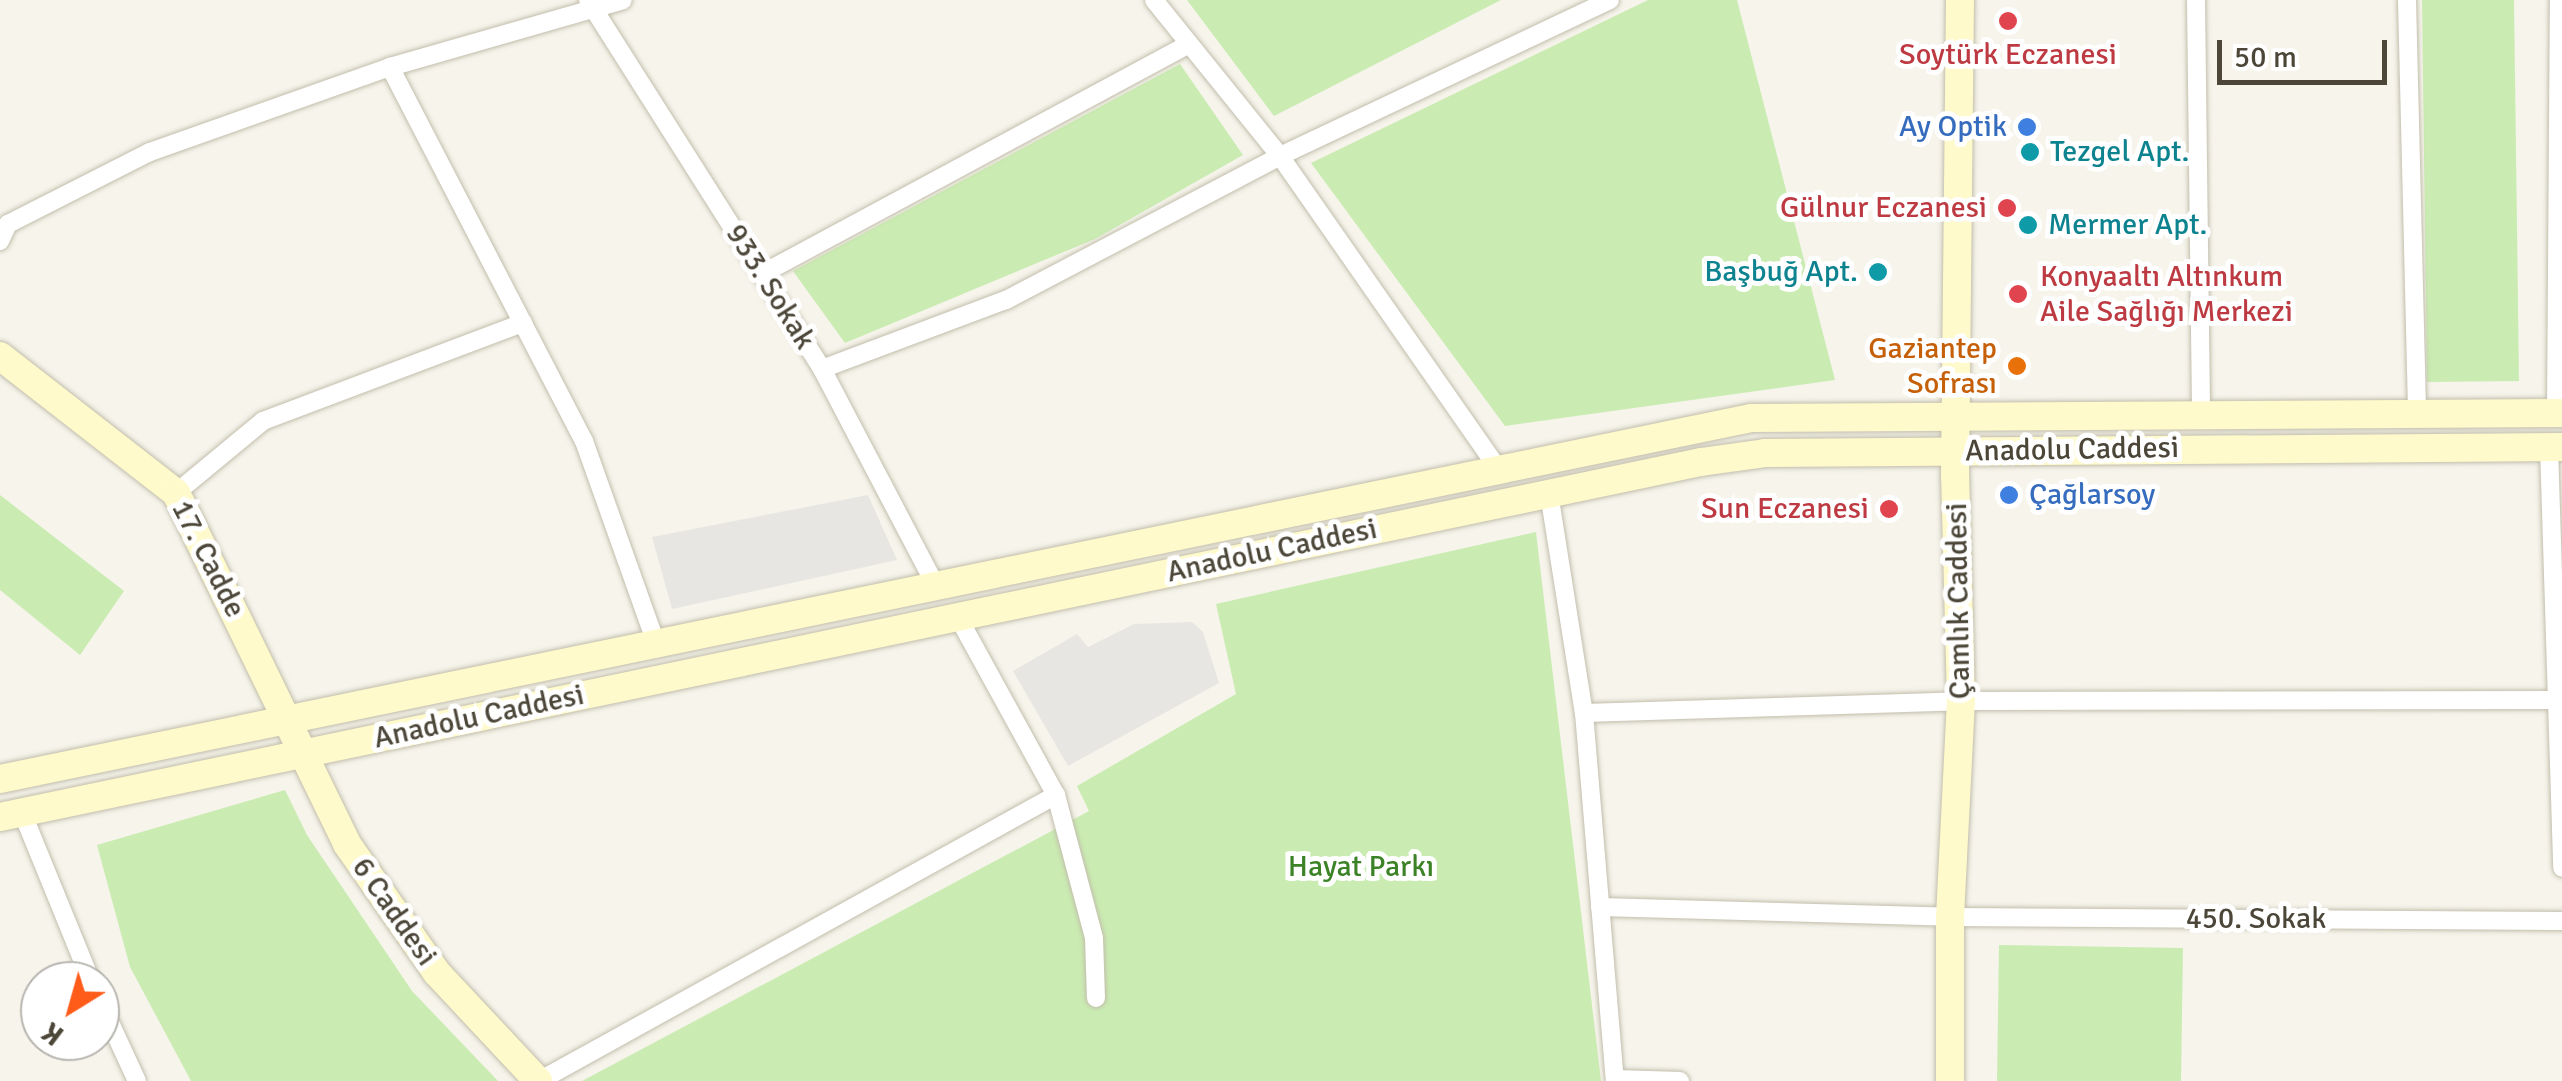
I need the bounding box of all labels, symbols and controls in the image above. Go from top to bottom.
marker: Soytürk Eczanesi [1997,10,2019,32]
scale bar [2222,20,2392,82]
place label: Soytürk Eczanesi [1899,37,2117,73]
text: 50 m [2234,39,2297,76]
place label: Ay Optik [1899,109,2007,145]
marker: Ay Optik [2016,116,2038,138]
place label: Tezgel Apt. [2050,134,2189,170]
marker: Tezgel Apt. [2019,141,2041,163]
place label: Gülnur Eczanesi [1780,190,1987,226]
marker: Gülnur Eczanesi [1996,197,2018,219]
place label: Mermer Apt. [2048,207,2207,243]
marker: Mermer Apt. [2017,214,2039,236]
street label: 933. Sokak [717,218,823,356]
place label: Başbuğ Apt. [1704,254,1858,290]
place label: Konyaaltı Altınkum Aile Sağlığı Merkezi [2040,259,2293,330]
marker: Başbuğ Apt. [1867,261,1889,283]
marker: Konyaaltı Altınkum Aile Sağlığı Merkezi [2005,281,2031,307]
place label: Gaziantep Sofrası [1868,331,1997,402]
marker: Gaziantep Sofrası [2006,355,2028,377]
street label: Anadolu Caddesi [1965,430,2179,470]
place label: Çağlarsoy [2029,477,2155,513]
marker: Çağlarsoy [1998,484,2020,506]
place label: Sun Eczanesi [1701,491,1869,527]
street label: 17. Cadde [163,494,253,624]
marker: Sun Eczanesi [1878,498,1900,520]
street label: Çamlık Caddesi [1939,502,1979,700]
street label: Anadolu Caddesi [1164,511,1380,591]
street label: Anadolu Caddesi [371,677,587,757]
park label: Hayat Parkı [1288,849,1434,885]
street label: 6 Caddesi [344,851,444,973]
street label: 450. Sokak [2186,901,2326,937]
north arrow [20,961,120,1061]
text: K [36,1015,70,1052]

